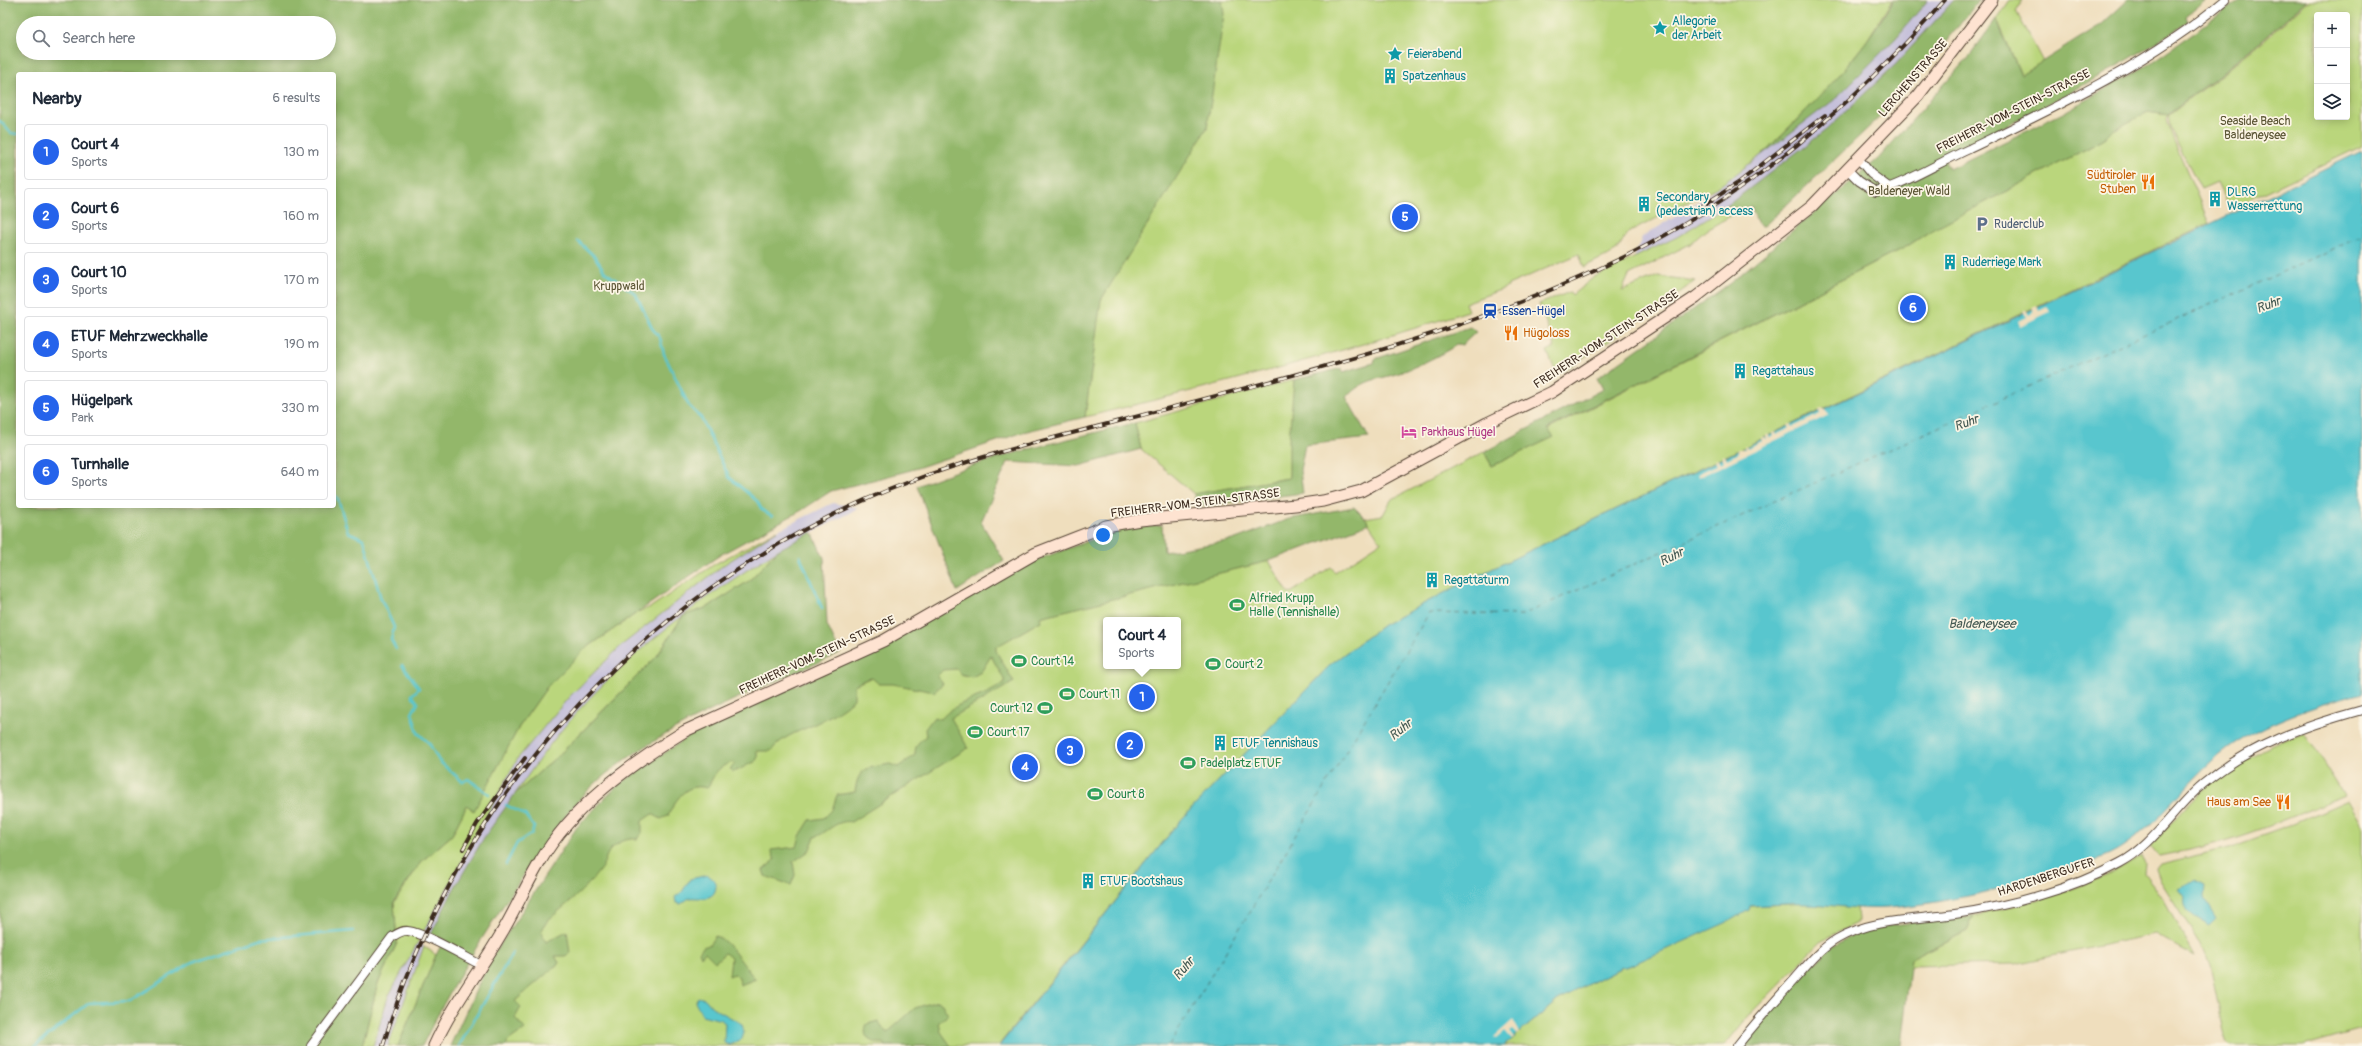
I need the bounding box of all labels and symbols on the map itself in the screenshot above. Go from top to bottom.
place label: Allegorie der Arbeit [1672,14,1722,43]
place icon: Allegorie der Arbeit [1651,19,1669,37]
street label: LERCHENSTRASSE [1876,36,1951,120]
place icon: Feierabend [1386,45,1404,63]
place label: Feierabend [1407,47,1462,62]
street label: FREIHERR-VOM-STEIN-STRASSE [1934,66,2093,157]
building icon: Spatzenhaus [1381,67,1399,85]
place label: Spatzenhaus [1402,69,1466,84]
park label: Seaside Beach Baldeneysee [2220,114,2291,143]
place label: Südtiroler Stuben [2086,168,2137,197]
restaurant icon: Südtiroler Stuben [2139,173,2157,191]
park label: Baldeneyer Wald [1868,184,1950,199]
place label: DLRG Wasserrettung [2227,185,2302,214]
place label: Secondary (pedestrian) access [1656,190,1754,219]
building icon: DLRG Wasserrettung [2206,190,2224,208]
building icon: Secondary (pedestrian) access [1635,195,1653,213]
pin: 5 [1392,202,1418,232]
parking icon: Ruderclub [1973,215,1991,233]
place label: Ruderclub [1994,217,2044,232]
building icon: Ruderriege Mark [1941,253,1959,271]
place label: Ruderriege Mark [1962,255,2042,270]
park label: Kruppwald [593,279,645,294]
street label: FREIHERR-VOM-STEIN-STRASSE [1531,287,1682,392]
water label: Ruhr [2254,292,2285,317]
pin: 6 [1900,293,1926,323]
station icon: Essen-Hügel [1481,302,1499,320]
place label: Essen-Hügel [1502,304,1565,319]
restaurant icon: Hügoloss [1502,324,1520,342]
place label: Hügoloss [1523,326,1570,341]
building icon: Regattahaus [1731,362,1749,380]
place label: Regattahaus [1752,364,1814,379]
water label: Ruhr [1952,410,1983,435]
hotel icon: Parkhaus Hügel [1400,423,1418,441]
place label: Parkhaus Hügel [1421,425,1496,440]
street label: FREIHERR-VOM-STEIN-STRASSE [1110,486,1281,521]
your location [1093,525,1113,545]
water label: Ruhr [1657,543,1688,570]
building icon: Regattaturm [1423,571,1441,589]
place label: Regattaturm [1444,573,1509,588]
place label: Alfried Krupp Halle (Tennishalle) [1249,591,1340,620]
sports icon: Alfried Krupp Halle (Tennishalle) [1228,596,1246,614]
street label: FREIHERR-VOM-STEIN-STRASSE [737,613,898,698]
water label: Baldeneysee [1948,616,2017,632]
sports icon: Court 14 [1010,652,1028,670]
place label: Court 14 [1031,654,1074,669]
sports icon: Court 2 [1204,655,1222,673]
place label: Court 2 [1225,657,1264,672]
pin: 1 [1129,682,1155,712]
sports icon: Court 11 [1058,685,1076,703]
place label: Court 11 [1079,687,1120,702]
sports icon: Court 12 [1036,699,1054,717]
place label: Court 12 [990,701,1033,716]
water label: Ruhr [1386,714,1417,744]
sports icon: Court 17 [966,723,984,741]
place label: Court 17 [987,725,1030,740]
pin: 2 [1117,730,1143,760]
building icon: ETUF Tennishaus [1211,734,1229,752]
pin: 3 [1057,736,1083,766]
place label: ETUF Tennishaus [1232,736,1318,751]
pin: 4 [1012,752,1038,782]
sports icon: Padelplatz ETUF [1179,754,1197,772]
place label: Padelplatz ETUF [1200,756,1282,771]
sports icon: Court 8 [1086,785,1104,803]
place label: Court 8 [1107,787,1145,802]
restaurant icon: Haus am See [2274,793,2292,811]
place label: Haus am See [2206,795,2271,810]
street label: HARDENBERGUFER [1996,855,2096,900]
building icon: ETUF Bootshaus [1079,872,1097,890]
place label: ETUF Bootshaus [1100,874,1184,889]
water label: Ruhr [1170,952,1199,983]

